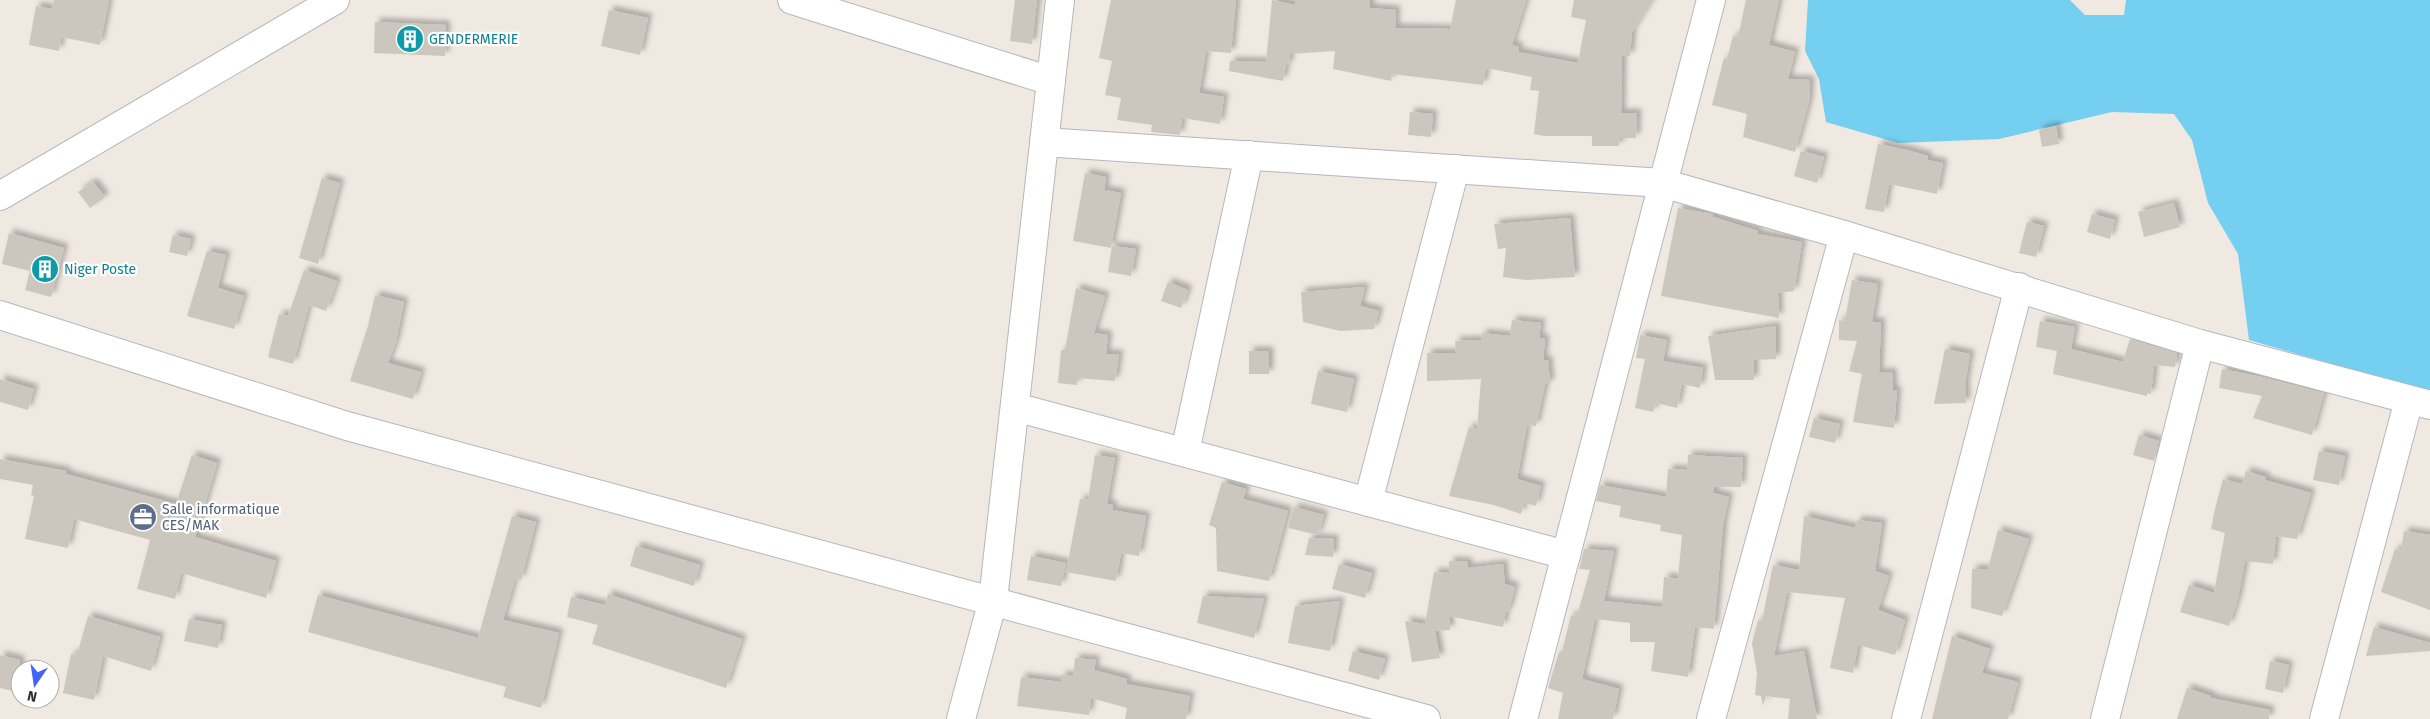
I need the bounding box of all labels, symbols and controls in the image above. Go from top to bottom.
building icon: GENDERMERIE [395,24,425,54]
place label: GENDERMERIE [429,31,518,48]
building icon: Niger Poste [30,254,60,284]
place label: Niger Poste [64,261,136,278]
place label: Salle informatique CES/MAK [162,501,280,534]
office icon: Salle informatique CES/MAK [128,502,158,532]
north arrow [10,659,60,709]
text: N [26,687,39,706]

